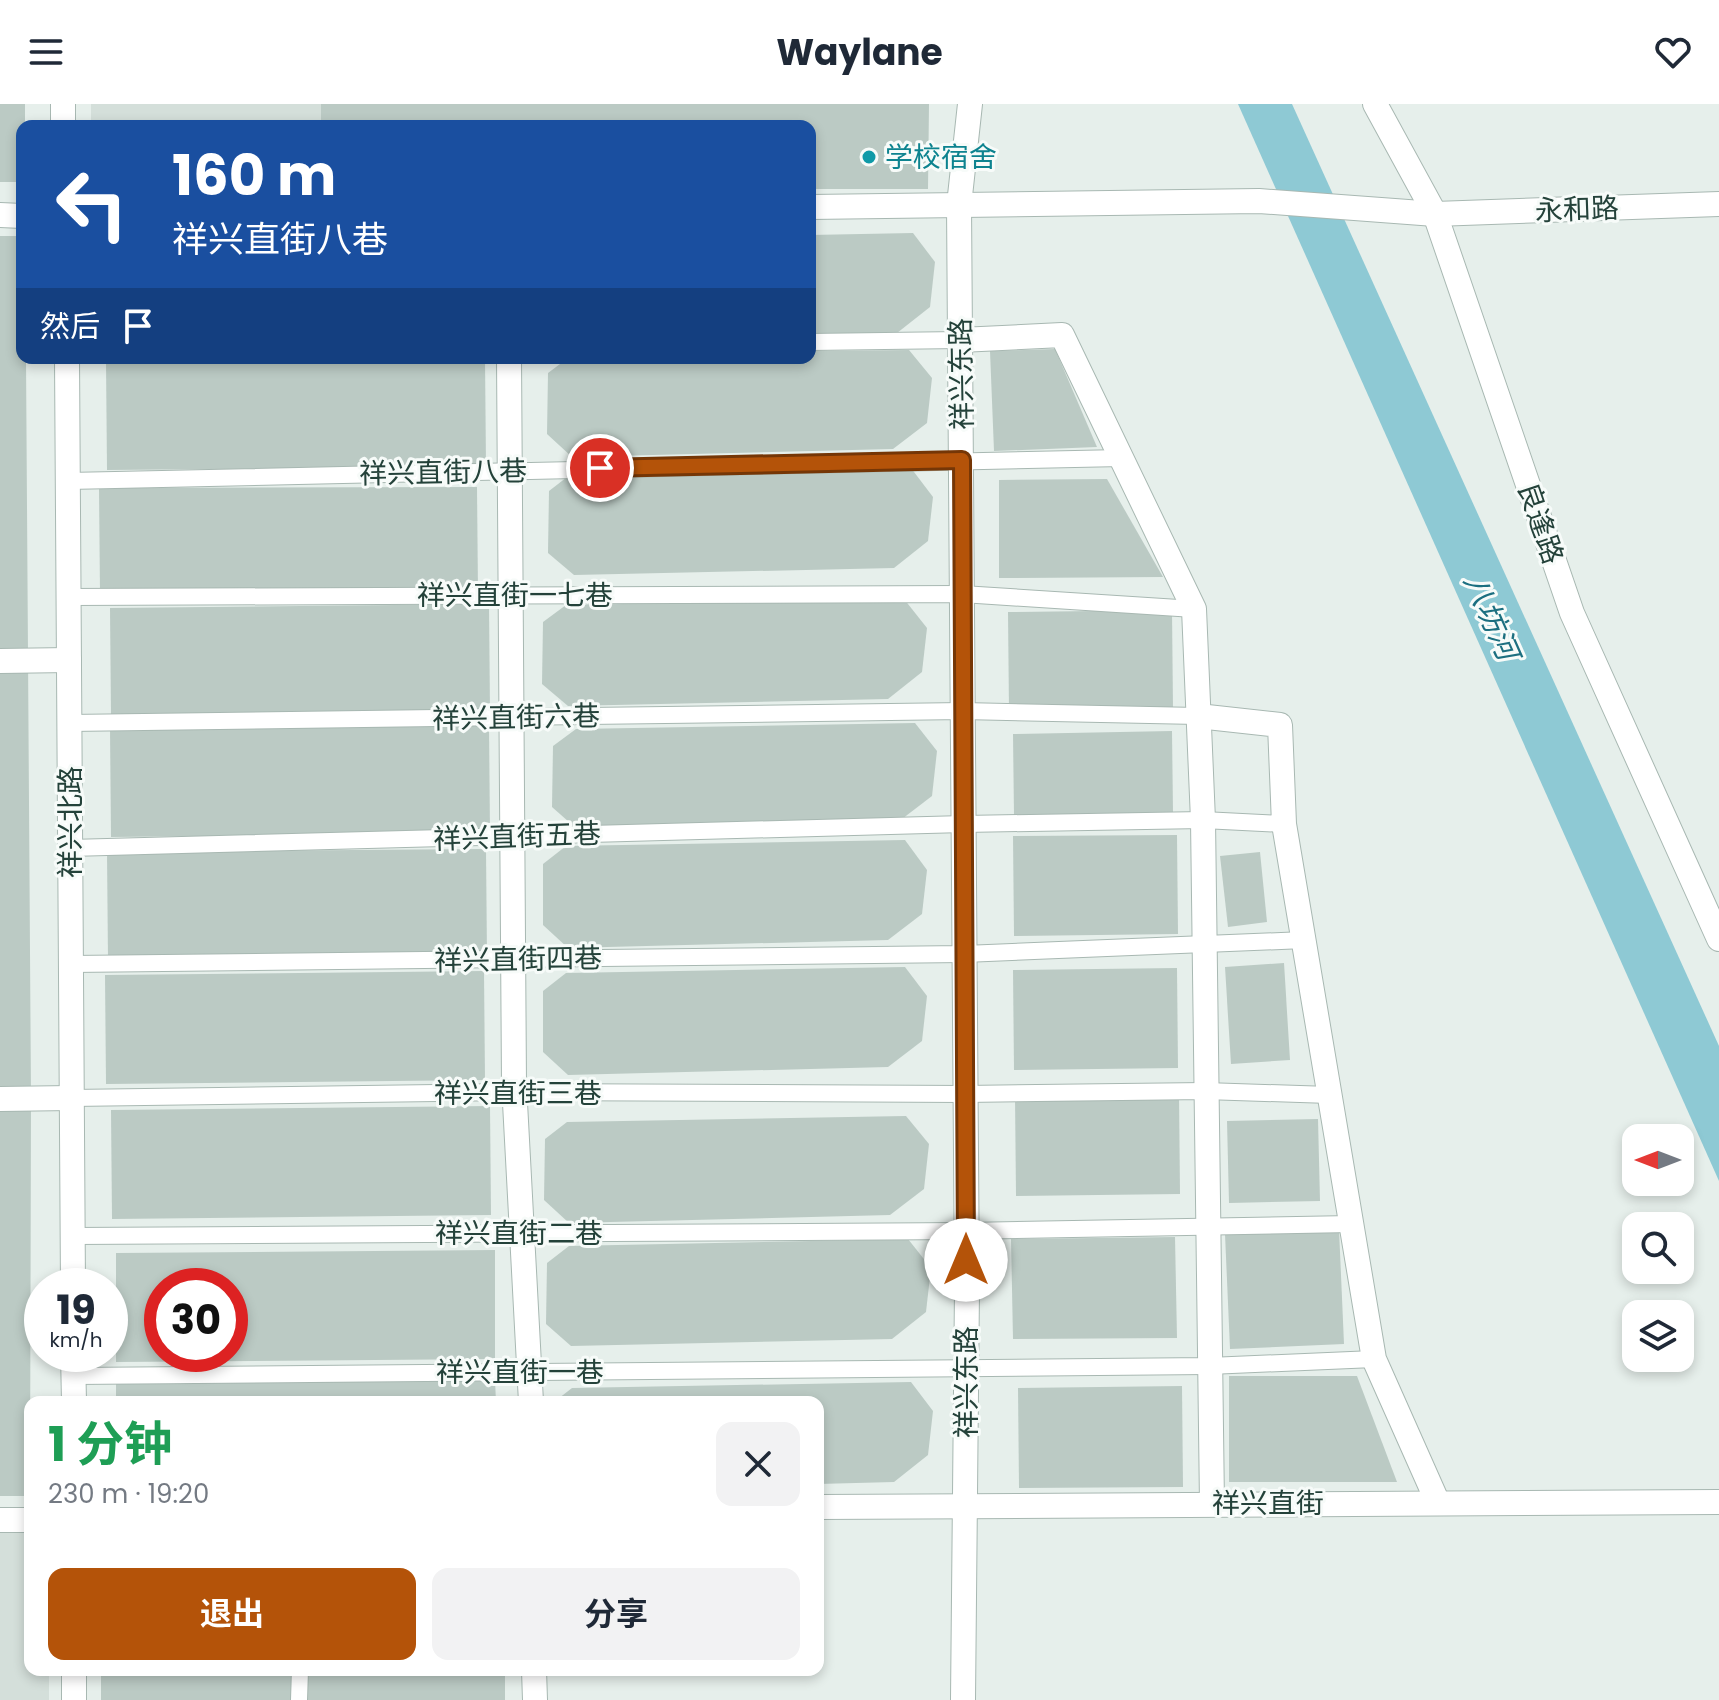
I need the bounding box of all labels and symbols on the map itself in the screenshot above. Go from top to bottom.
place label: 学校宿舍 [885,138,997,177]
marker: 学校宿舍 [860,148,878,166]
street label: 永和路 [1534,189,1620,230]
street label: 祥兴东路 [941,318,982,430]
pin [566,434,634,502]
street label: 祥兴直街八巷 [359,452,527,493]
street label: 良逢路 [1508,477,1573,569]
water label: 八坊河 [1454,567,1531,671]
street label: 祥兴直街一七巷 [417,576,613,615]
street label: 祥兴直街六巷 [432,697,600,738]
street label: 祥兴北路 [51,766,90,878]
street label: 祥兴直街五巷 [432,814,602,859]
street label: 祥兴直街四巷 [434,939,602,980]
street label: 祥兴直街三巷 [434,1074,602,1113]
north arrow [1622,1124,1694,1196]
street label: 祥兴直街二巷 [435,1214,603,1253]
position arrow [924,1218,1008,1302]
speed limit sign: 30 [144,1268,248,1372]
street label: 祥兴东路 [947,1326,986,1438]
street label: 祥兴直街一巷 [436,1353,604,1392]
street label: 祥兴直街 [1212,1484,1324,1523]

